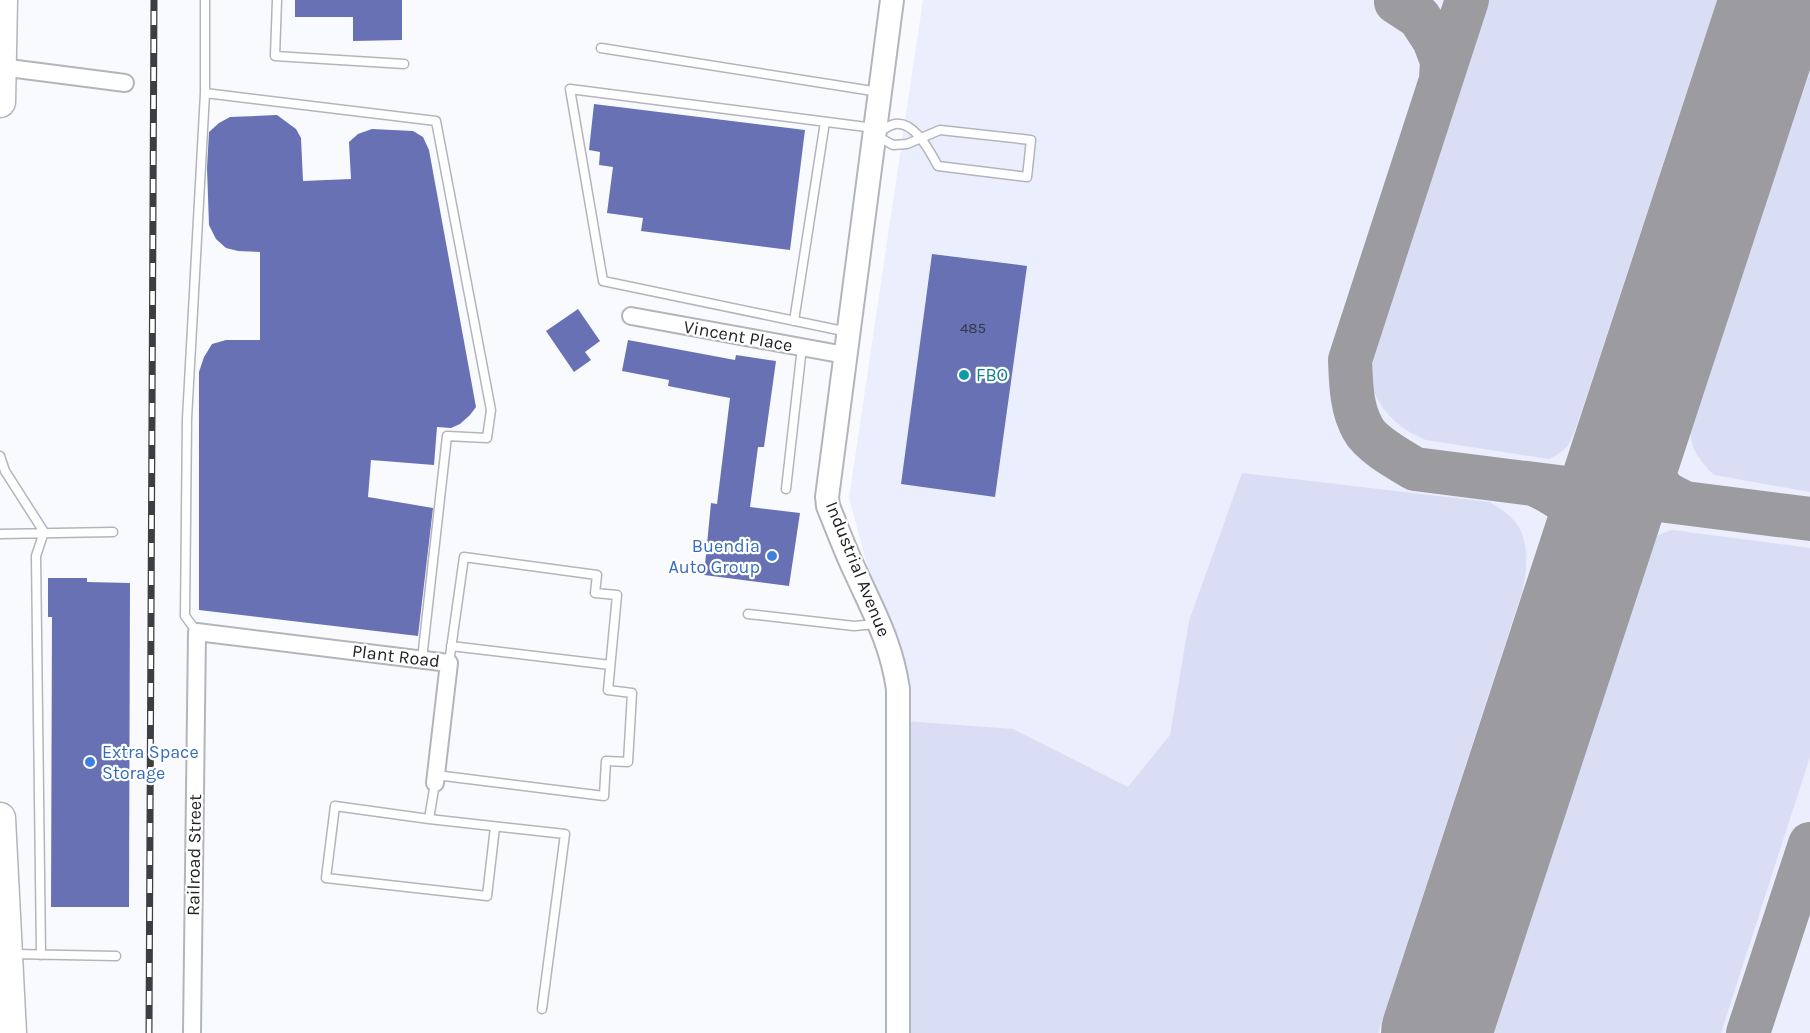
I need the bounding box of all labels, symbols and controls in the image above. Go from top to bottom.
street label: Vincent Place [682,316,794,356]
house number: 485 [960,319,986,337]
place label: FBO [976,364,1008,386]
marker: FBO [957,368,971,382]
street label: Industrial Avenue [821,498,895,640]
place label: Buendia Auto Group [669,535,760,578]
marker: Buendia Auto Group [765,549,779,563]
street label: Plant Road [351,640,441,672]
place label: Extra Space Storage [102,741,199,784]
marker: Extra Space Storage [83,755,97,769]
street label: Railroad Street [182,794,206,916]

